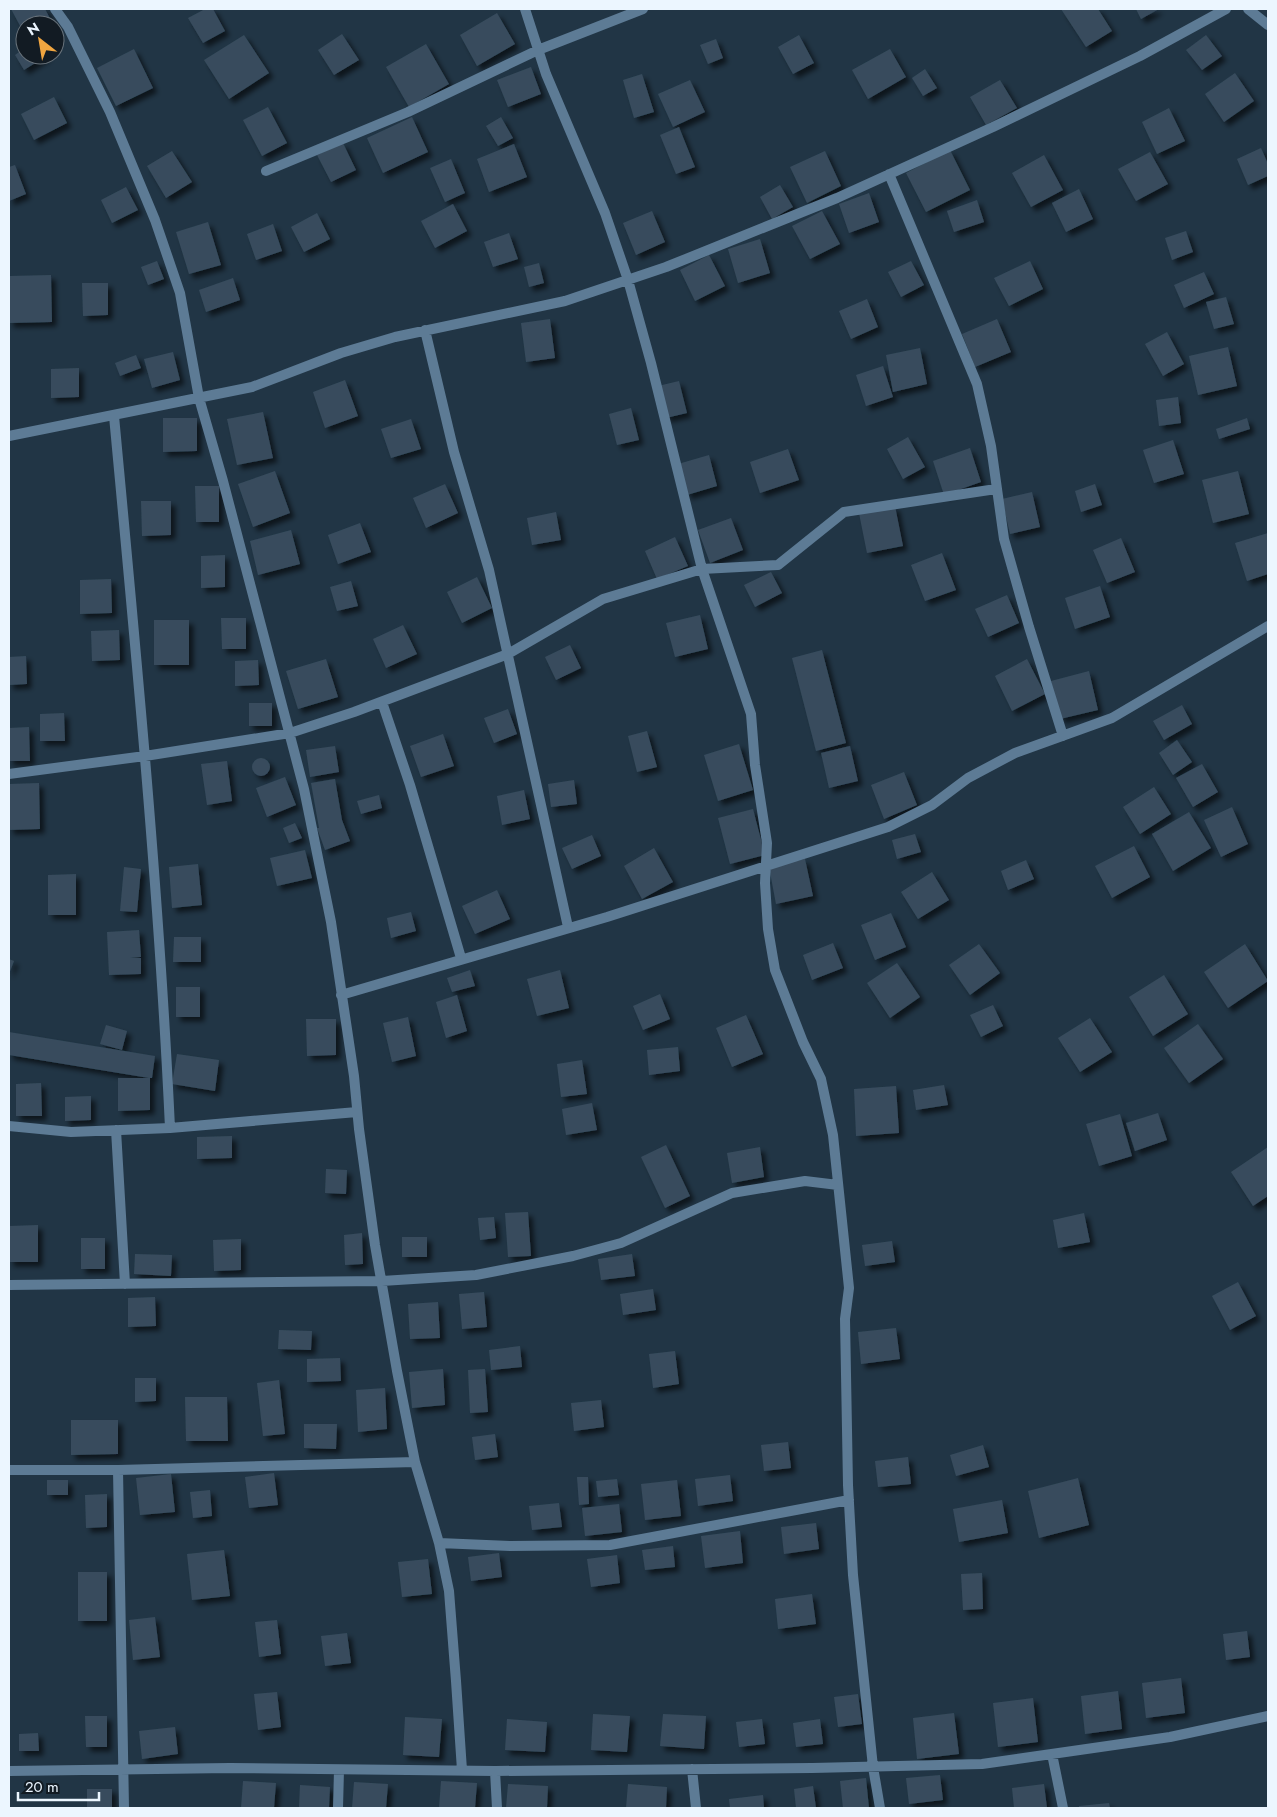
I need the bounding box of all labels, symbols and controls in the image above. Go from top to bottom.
north arrow [15,15,65,65]
text: N [23,17,43,40]
scale bar [18,1770,99,1802]
text: 20 m [25,1776,59,1798]

